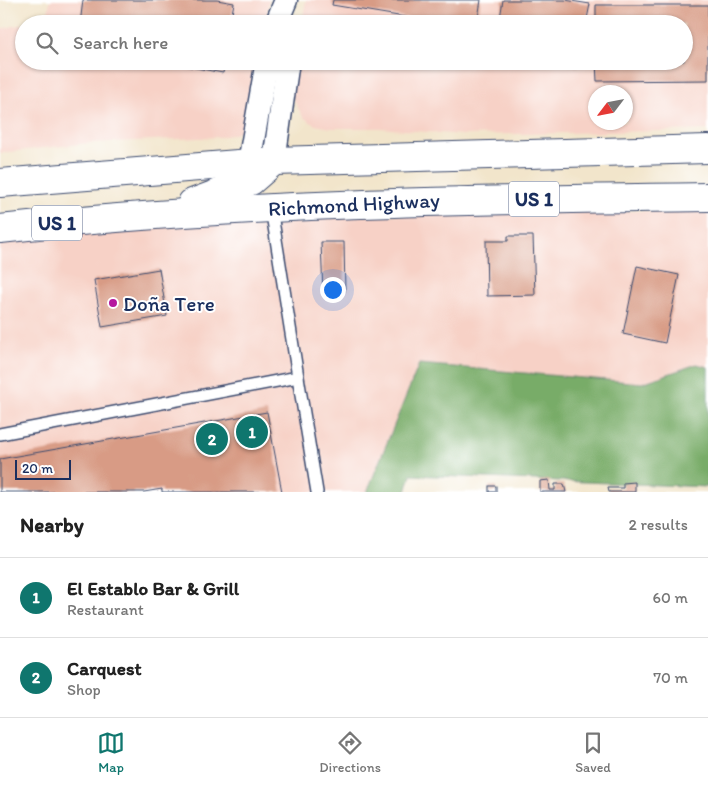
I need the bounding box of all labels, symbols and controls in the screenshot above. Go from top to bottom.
search box [15,15,693,70]
icon: search [33,29,61,57]
text: Search here [73,31,168,54]
north arrow [588,85,633,130]
road number: US 1 [509,182,559,216]
street label: Richmond Highway [267,187,441,221]
road number: US 1 [32,206,82,240]
your location [320,277,346,303]
place label: Doña Tere [123,291,215,316]
marker: Doña Tere [107,297,119,309]
pin: 1 [236,413,268,451]
pin: 2 [196,420,228,458]
scale bar [15,457,71,480]
text: 20 m [22,460,53,477]
text: Nearby [20,512,84,537]
text: 2 results [628,515,688,534]
text: El Establo Bar & Grill [67,577,239,600]
text: 1 [32,588,40,607]
text: 60 m [653,588,688,607]
text: Restaurant [67,600,144,619]
text: Carquest [67,657,142,680]
text: 2 [32,668,40,687]
text: 70 m [653,668,688,687]
text: Shop [67,680,101,699]
tab: Map [97,729,125,776]
tab: Directions [319,729,381,776]
tab: Saved [575,729,611,776]

